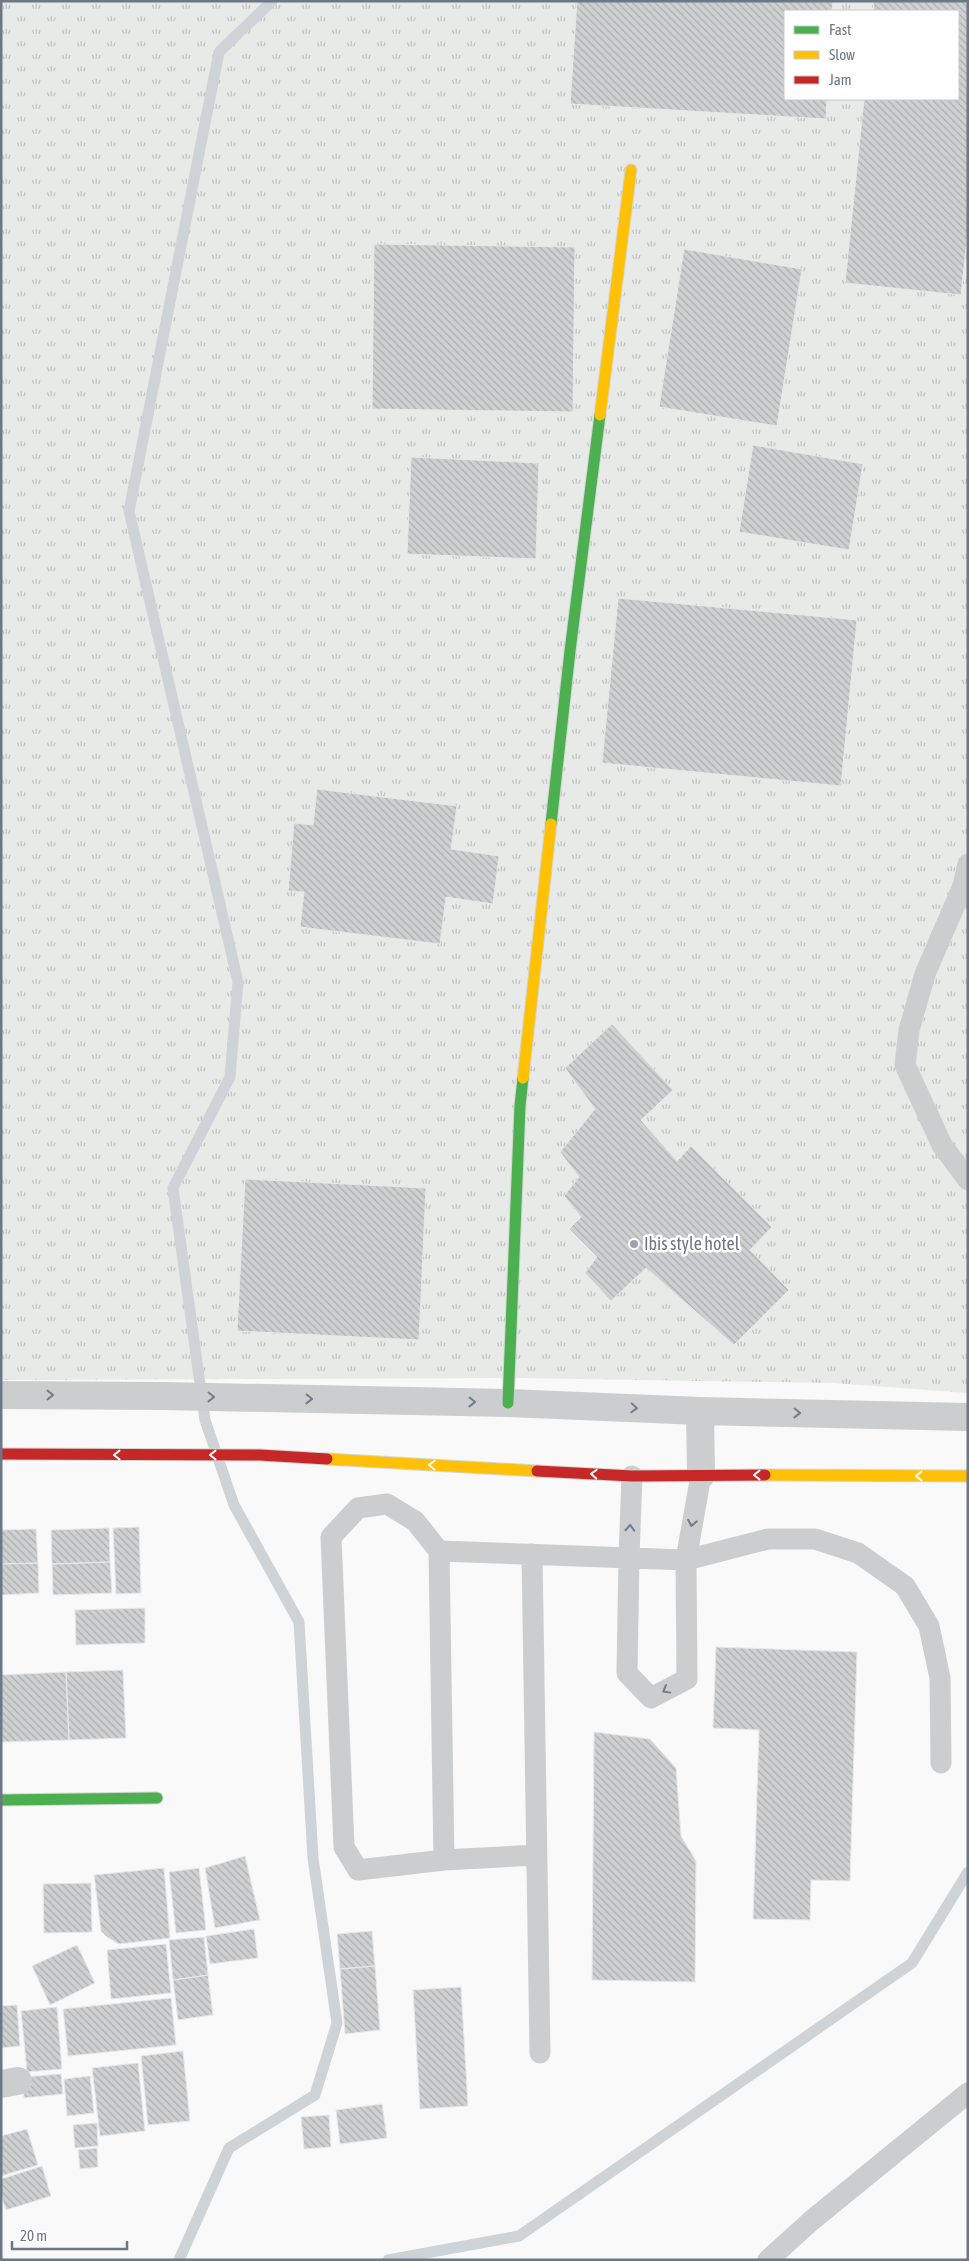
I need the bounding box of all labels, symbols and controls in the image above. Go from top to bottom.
legend [784,10,959,100]
text: Fast [829,21,851,38]
text: Slow [829,46,855,63]
text: Jam [829,71,852,88]
place label: Ibis style hotel [644,1233,740,1254]
marker: Ibis style hotel [628,1238,640,1250]
one-way arrow [46,1390,54,1400]
one-way arrow [208,1392,216,1402]
one-way arrow [306,1394,314,1404]
one-way arrow [468,1397,476,1407]
one-way arrow [630,1403,638,1414]
one-way arrow [793,1408,801,1418]
one-way arrow [113,1450,121,1460]
one-way arrow [209,1450,216,1460]
one-way arrow [428,1460,436,1471]
one-way arrow [590,1469,598,1480]
one-way arrow [752,1470,760,1480]
one-way arrow [915,1471,922,1481]
one-way arrow [688,1518,698,1527]
one-way arrow [625,1524,635,1532]
one-way arrow [663,1684,672,1694]
scale bar [12,2218,128,2250]
text: 20 m [20,2227,47,2244]

